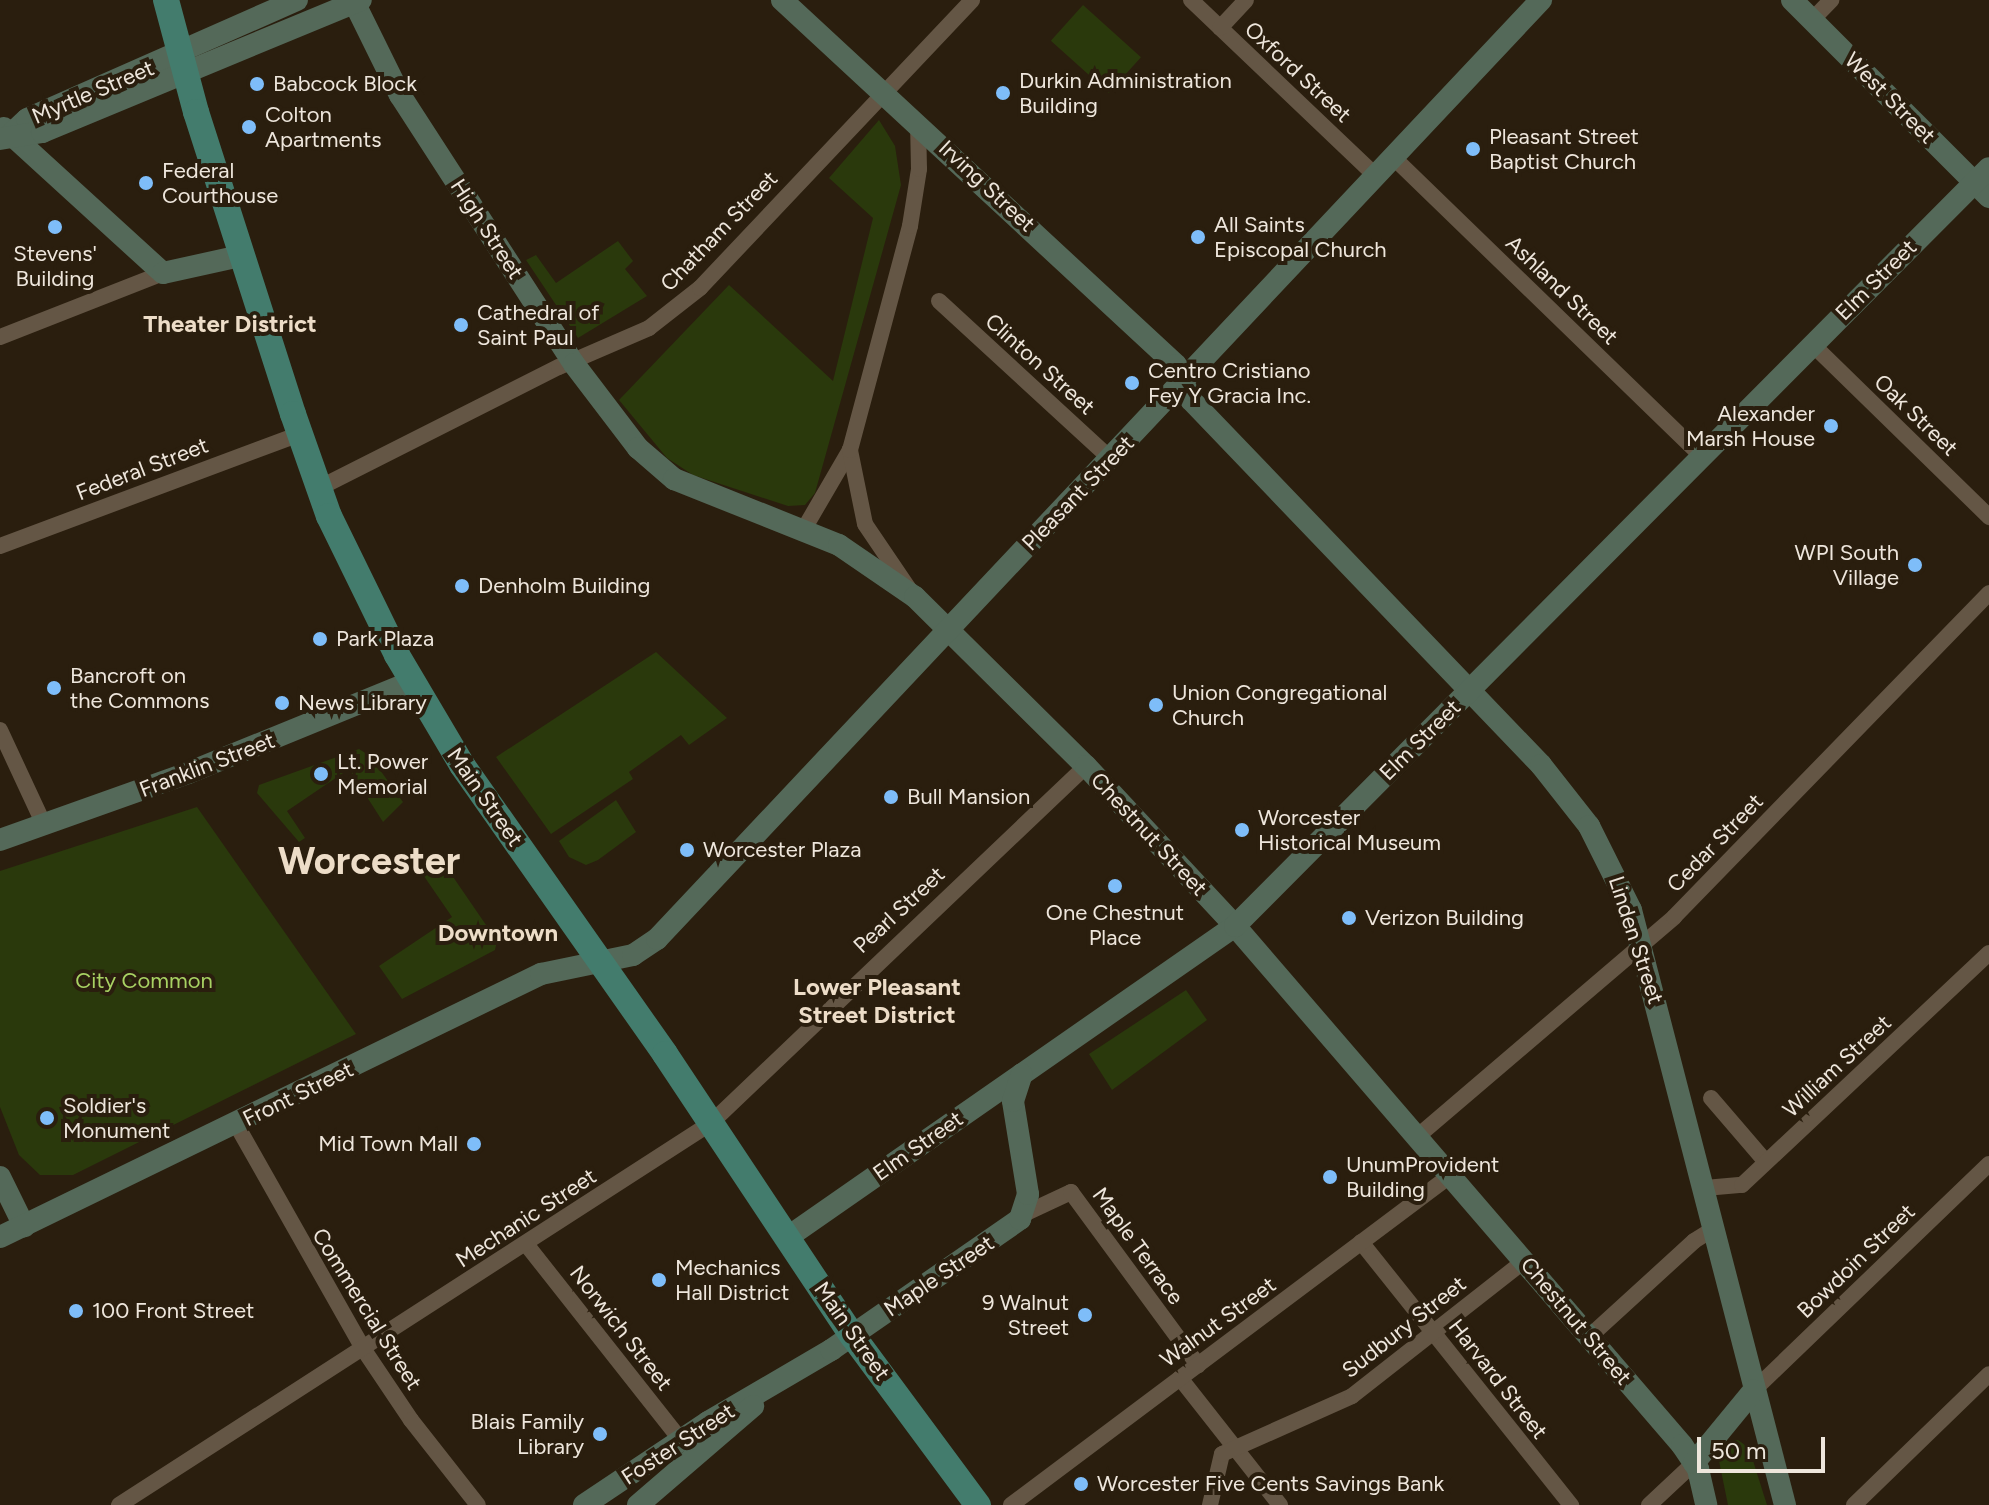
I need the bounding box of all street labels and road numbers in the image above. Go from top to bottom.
street label: Oxford Street [1239,16,1357,128]
street label: West Street [1839,47,1941,149]
street label: Myrtle Street [28,54,158,130]
street label: Irving Street [933,135,1041,237]
street label: Chatham Street [655,165,783,297]
street label: High Street [445,174,529,284]
street label: Ashland Street [1500,230,1624,350]
street label: Elm Street [1830,234,1922,326]
street label: Clinton Street [980,308,1100,420]
street label: Oak Street [1869,369,1963,461]
street label: Pleasant Street [1016,430,1140,556]
street label: Federal Street [72,432,212,506]
street label: Elm Street [1374,694,1466,786]
street label: Franklin Street [136,727,278,803]
street label: Main Street [441,743,529,851]
street label: Chestnut Street [1085,767,1213,901]
street label: Cedar Street [1662,788,1768,898]
street label: Pearl Street [848,861,950,959]
street label: Linden Street [1603,873,1669,1007]
street label: William Street [1778,1009,1896,1123]
street label: Front Street [238,1056,358,1132]
street label: Elm Street [868,1105,968,1187]
street label: Mechanic Street [451,1163,601,1273]
street label: Maple Terrace [1087,1182,1189,1310]
street label: Bowdoin Street [1792,1198,1920,1324]
street label: Commercial Street [307,1223,427,1395]
street label: Maple Street [879,1230,999,1322]
street label: Chestnut Street [1515,1252,1637,1390]
street label: Norwich Street [564,1260,678,1396]
street label: Sudbury Street [1337,1270,1471,1384]
street label: Walnut Street [1155,1271,1281,1373]
street label: Main Street [808,1277,896,1385]
street label: Harvard Street [1443,1314,1553,1444]
street label: Foster Street [616,1398,740,1490]

